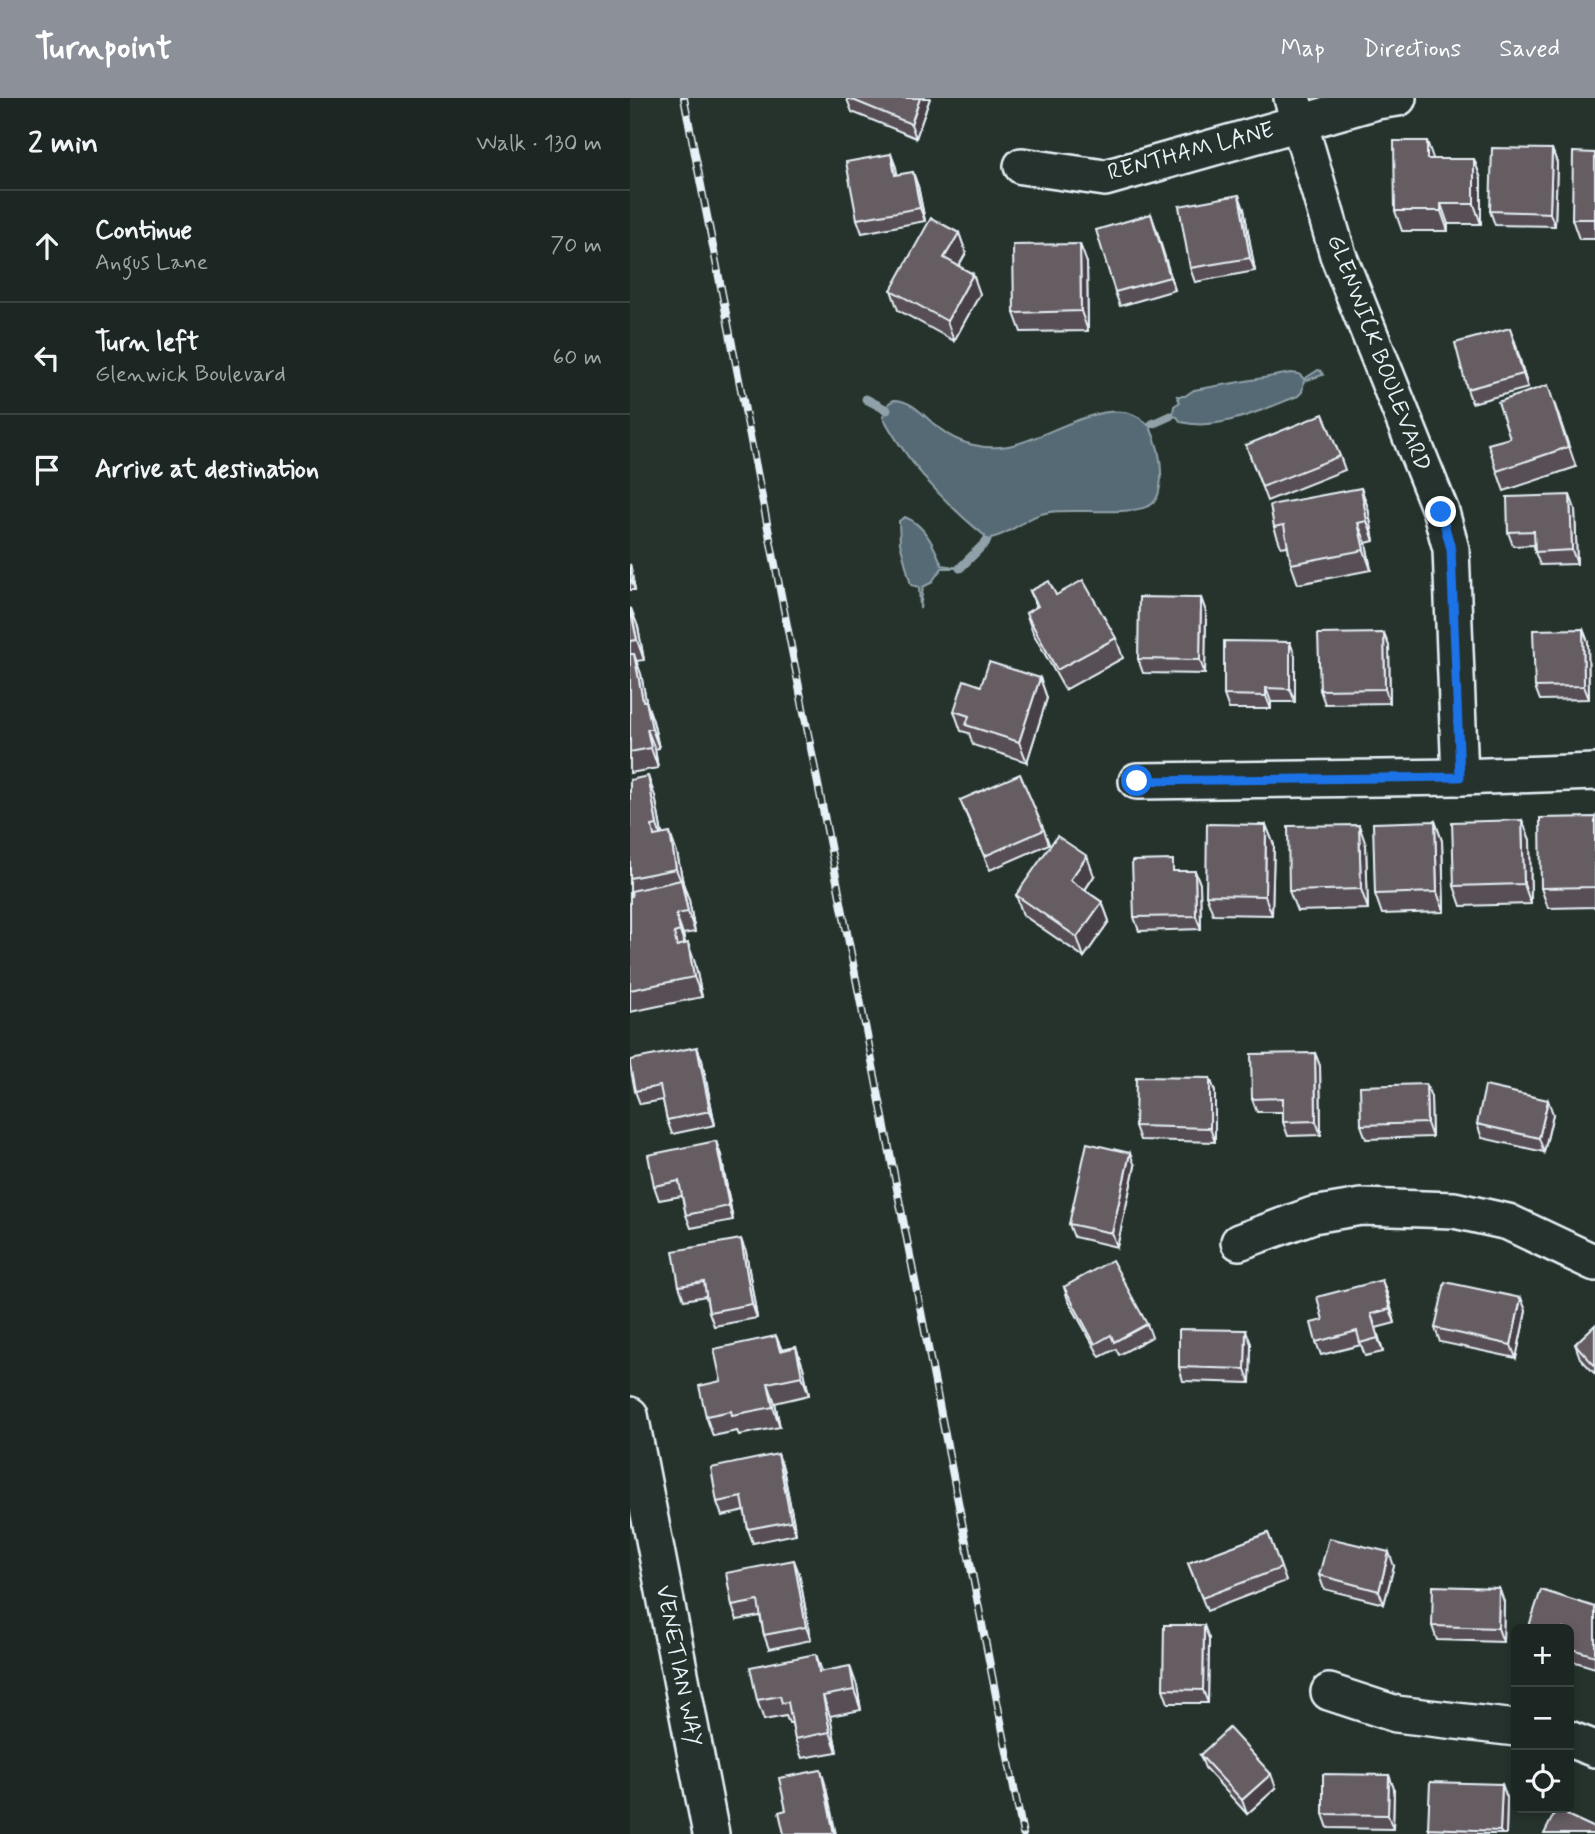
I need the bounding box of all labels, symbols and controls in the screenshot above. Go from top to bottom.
text: Turnpoint [35,27,172,71]
text: Map [1281,34,1325,65]
text: Directions [1363,34,1461,65]
text: Saved [1499,34,1560,65]
street label: RENTHAM LANE [1104,115,1278,189]
text: 2 min [28,124,98,163]
text: Walk · 130 m [476,129,602,159]
text: Continue [95,214,192,248]
icon: ahead [28,227,66,265]
street label: GLENWICK BOULEVARD [1319,230,1437,476]
text: 70 m [550,231,602,261]
text: Angus Lane [95,248,208,278]
text: Turn left [95,326,199,360]
icon: left [28,339,66,377]
text: 60 m [553,343,602,373]
text: Glenwick Boulevard [95,360,286,390]
icon: arrive [28,451,66,489]
text: Arrive at destination [95,453,319,487]
route end [1425,496,1456,527]
route start [1121,765,1152,796]
street label: VENETIAN WAY [648,1583,708,1749]
map controls [1511,1624,1574,1813]
button: + [1511,1624,1574,1687]
button: − [1511,1687,1574,1750]
button: locate [1511,1750,1574,1813]

